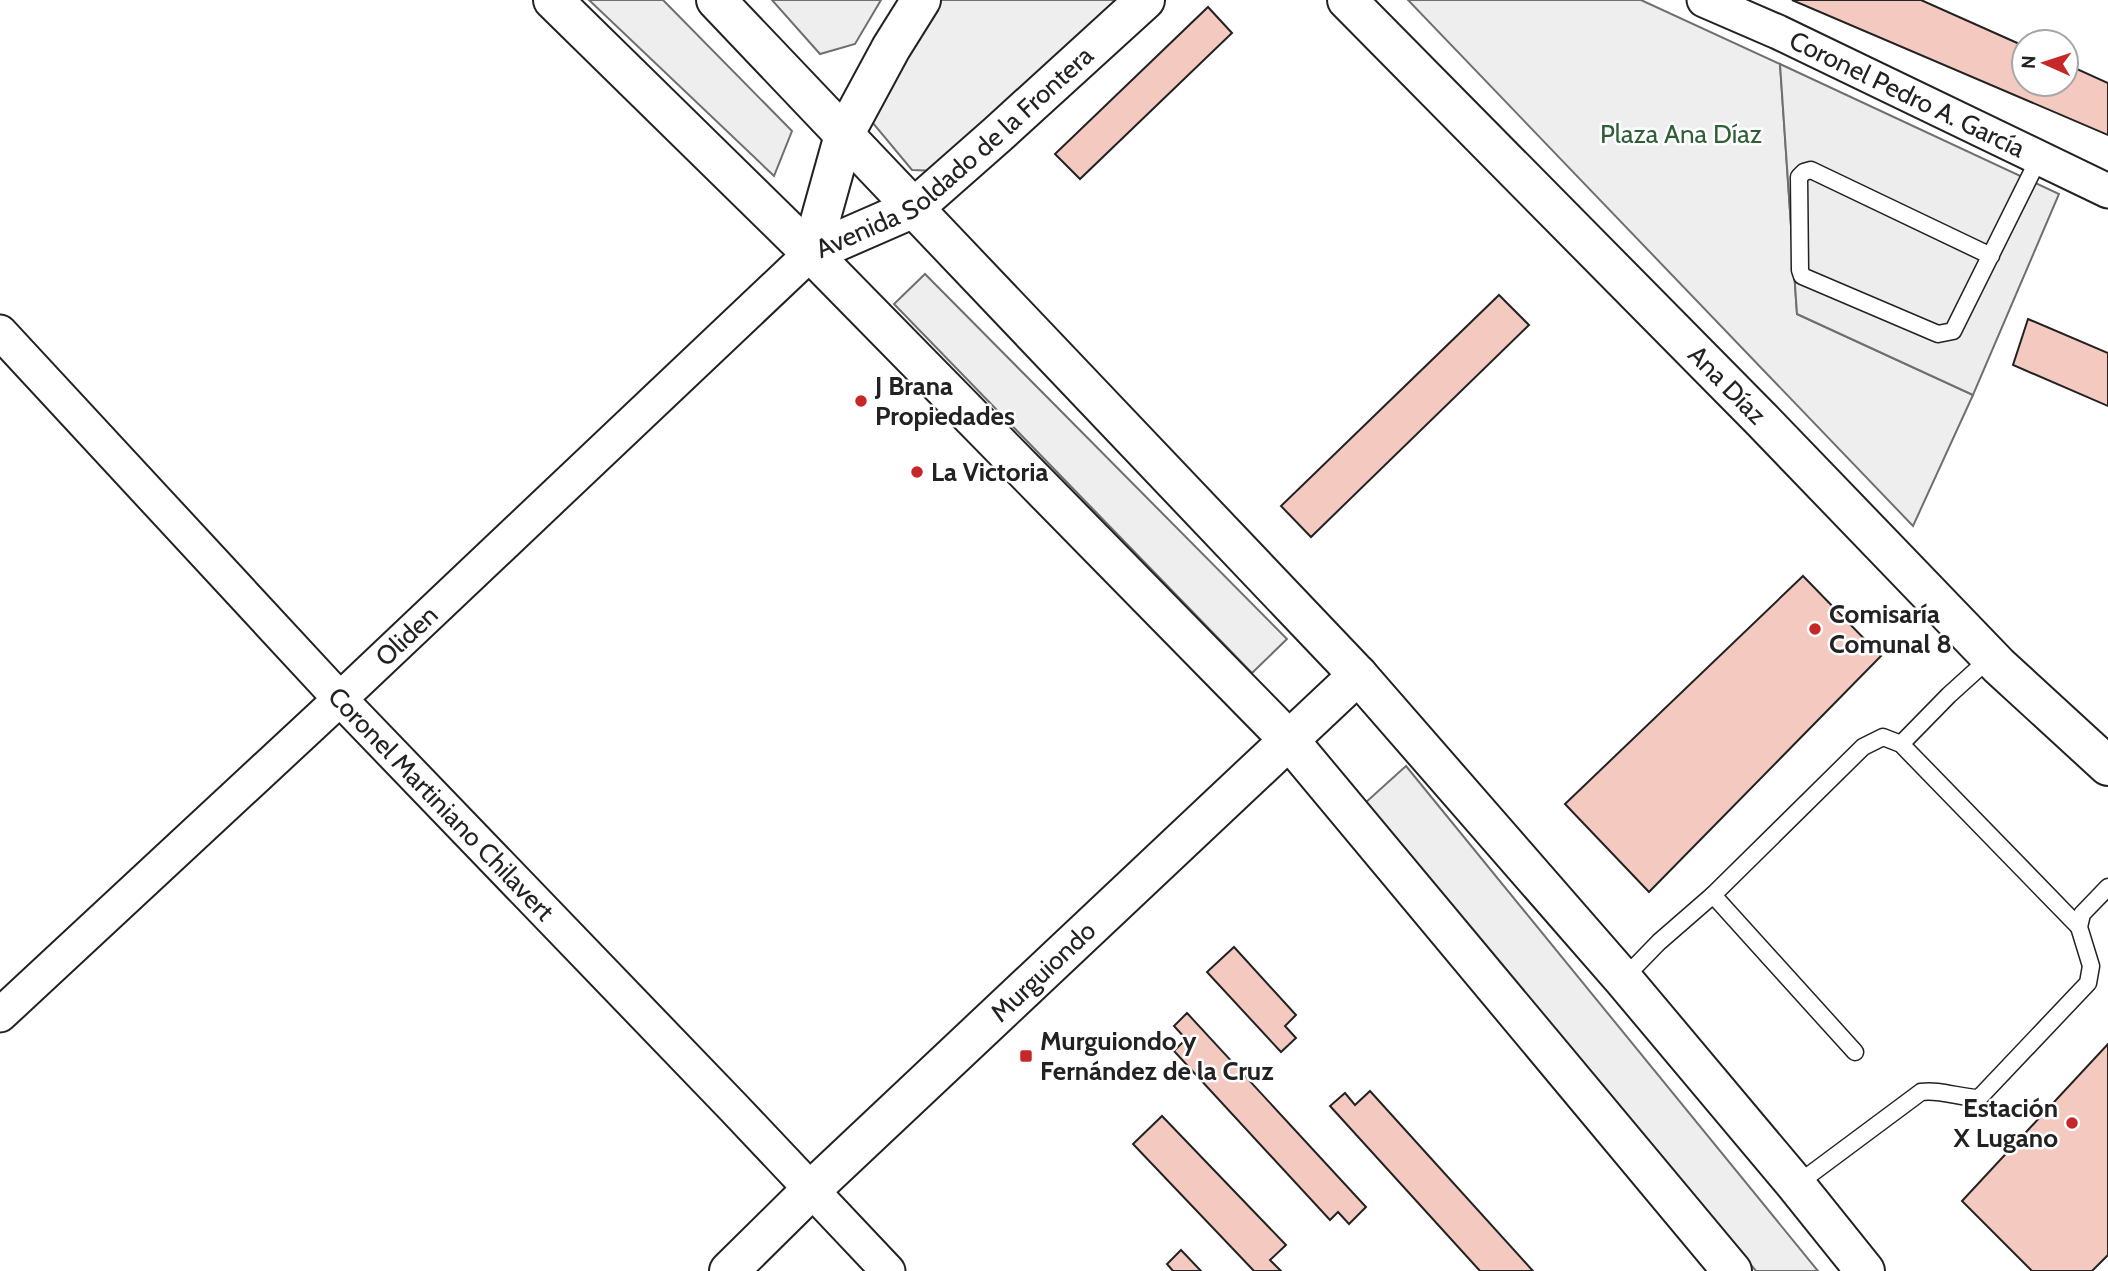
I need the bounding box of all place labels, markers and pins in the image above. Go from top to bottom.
place label: J Brana Propiedades [874,370,1015,432]
marker: J Brana Propiedades [853,393,869,409]
place label: La Victoria [931,456,1048,488]
marker: La Victoria [909,464,925,480]
place label: Comisaría Comunal 8 [1829,598,1952,660]
marker: Comisaría Comunal 8 [1807,621,1823,637]
place label: Murguiondo y Fernández de la Cruz [1040,1025,1273,1087]
marker: Murguiondo y Fernández de la Cruz [1018,1048,1034,1064]
place label: Estación X Lugano [1953,1092,2058,1154]
marker: Estación X Lugano [2064,1115,2080,1131]

